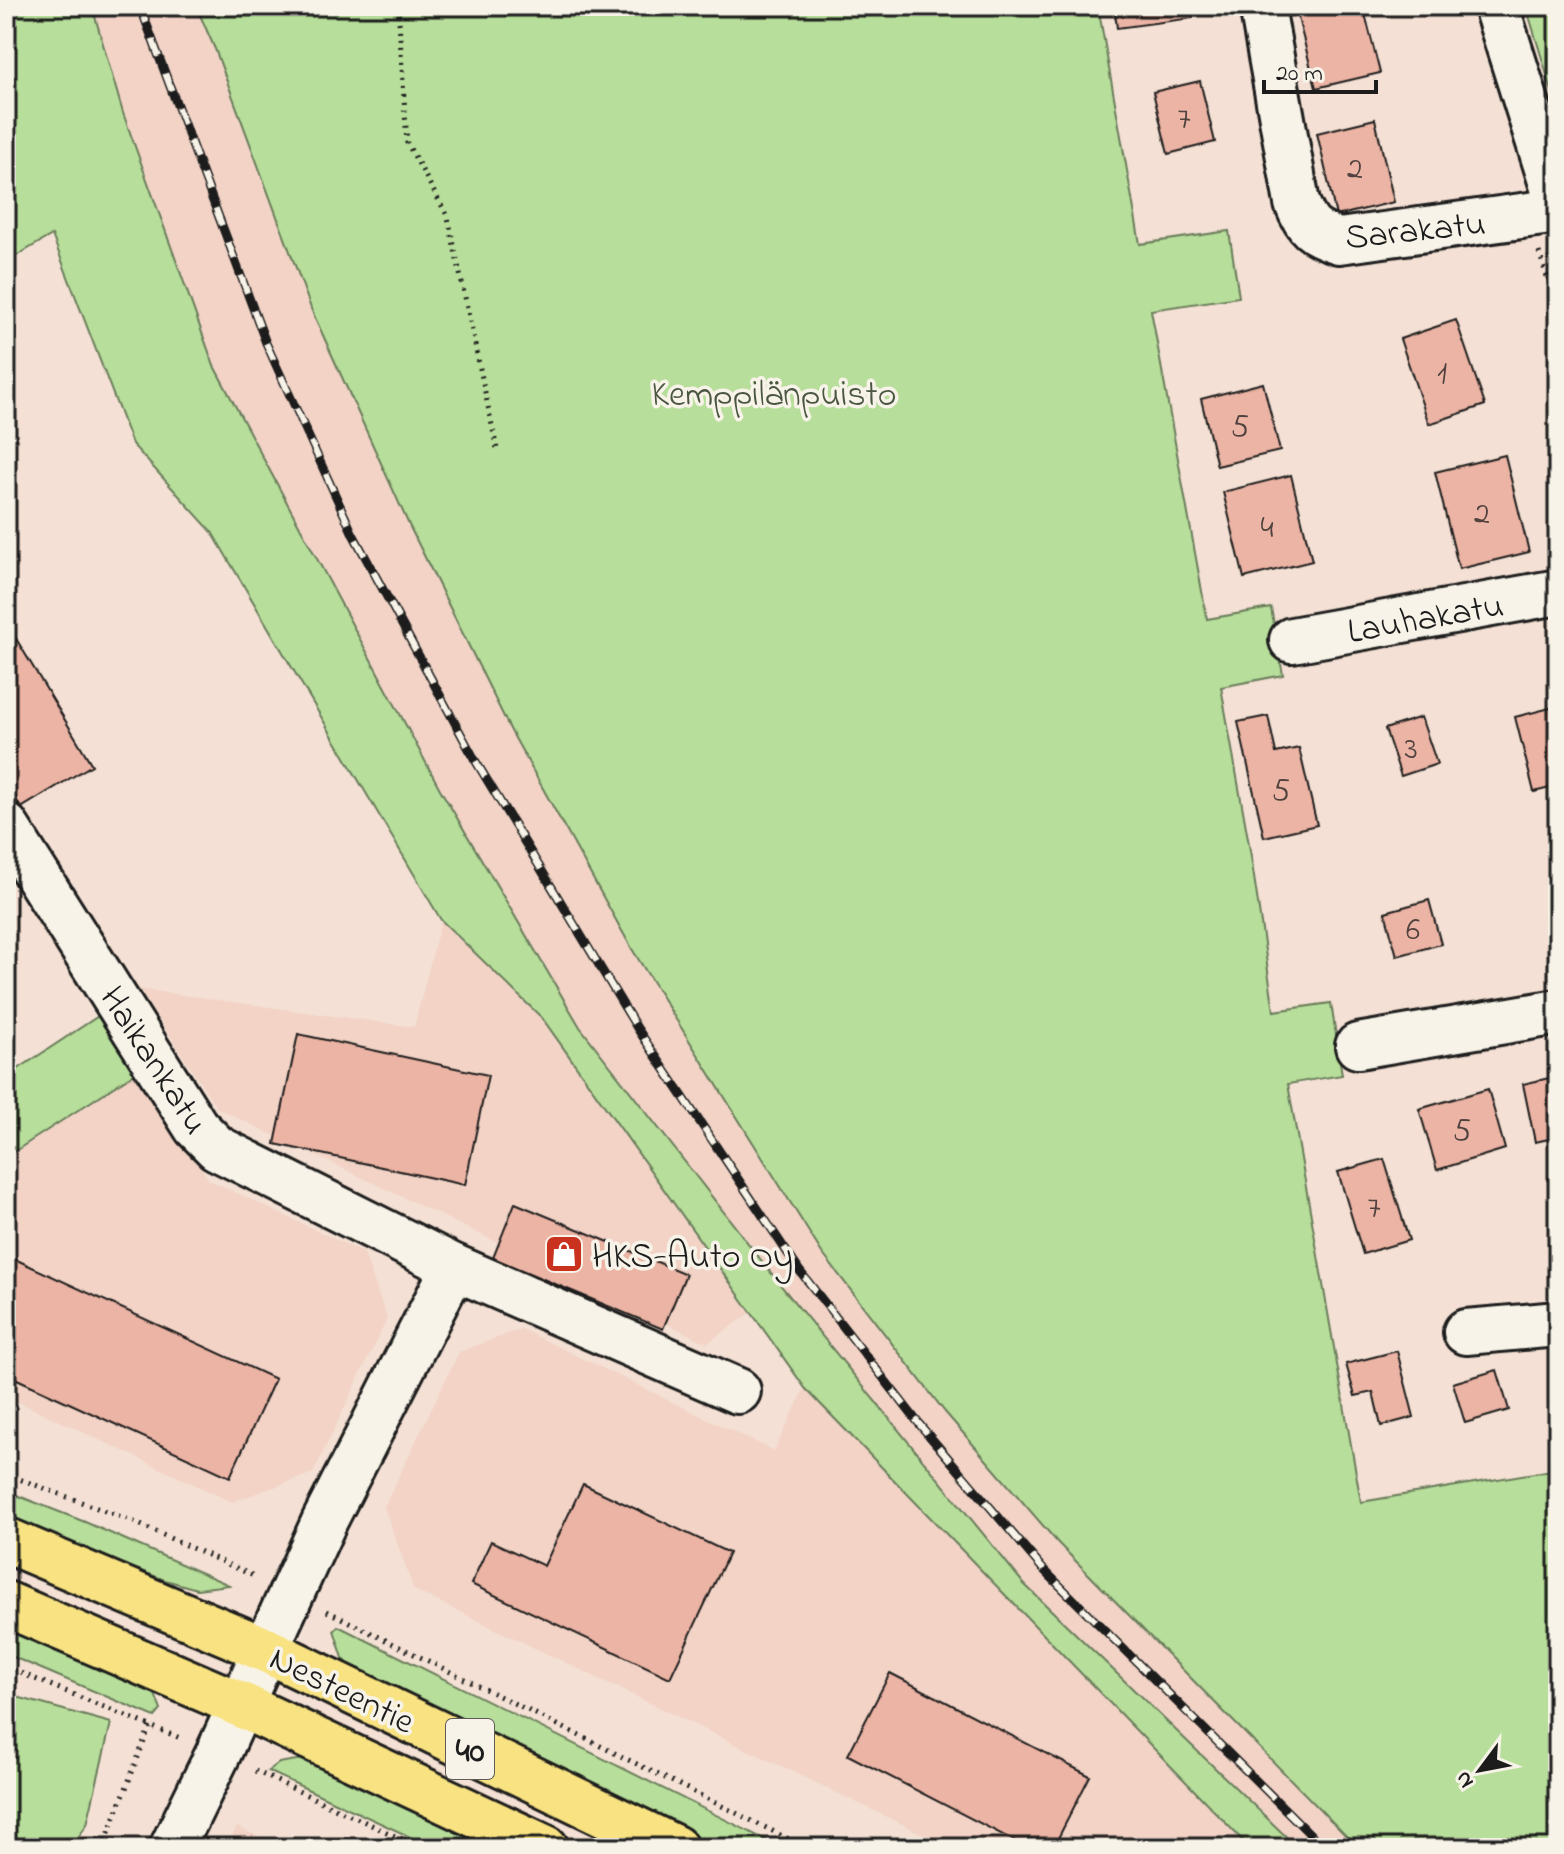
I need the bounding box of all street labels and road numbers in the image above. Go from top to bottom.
street label: Sarakatu [1343,199,1488,266]
street label: Lauhakatu [1344,581,1508,660]
street label: Haikankatu [84,977,220,1146]
street label: Nesteentie [260,1634,423,1750]
road number: 40 [446,1719,494,1779]

